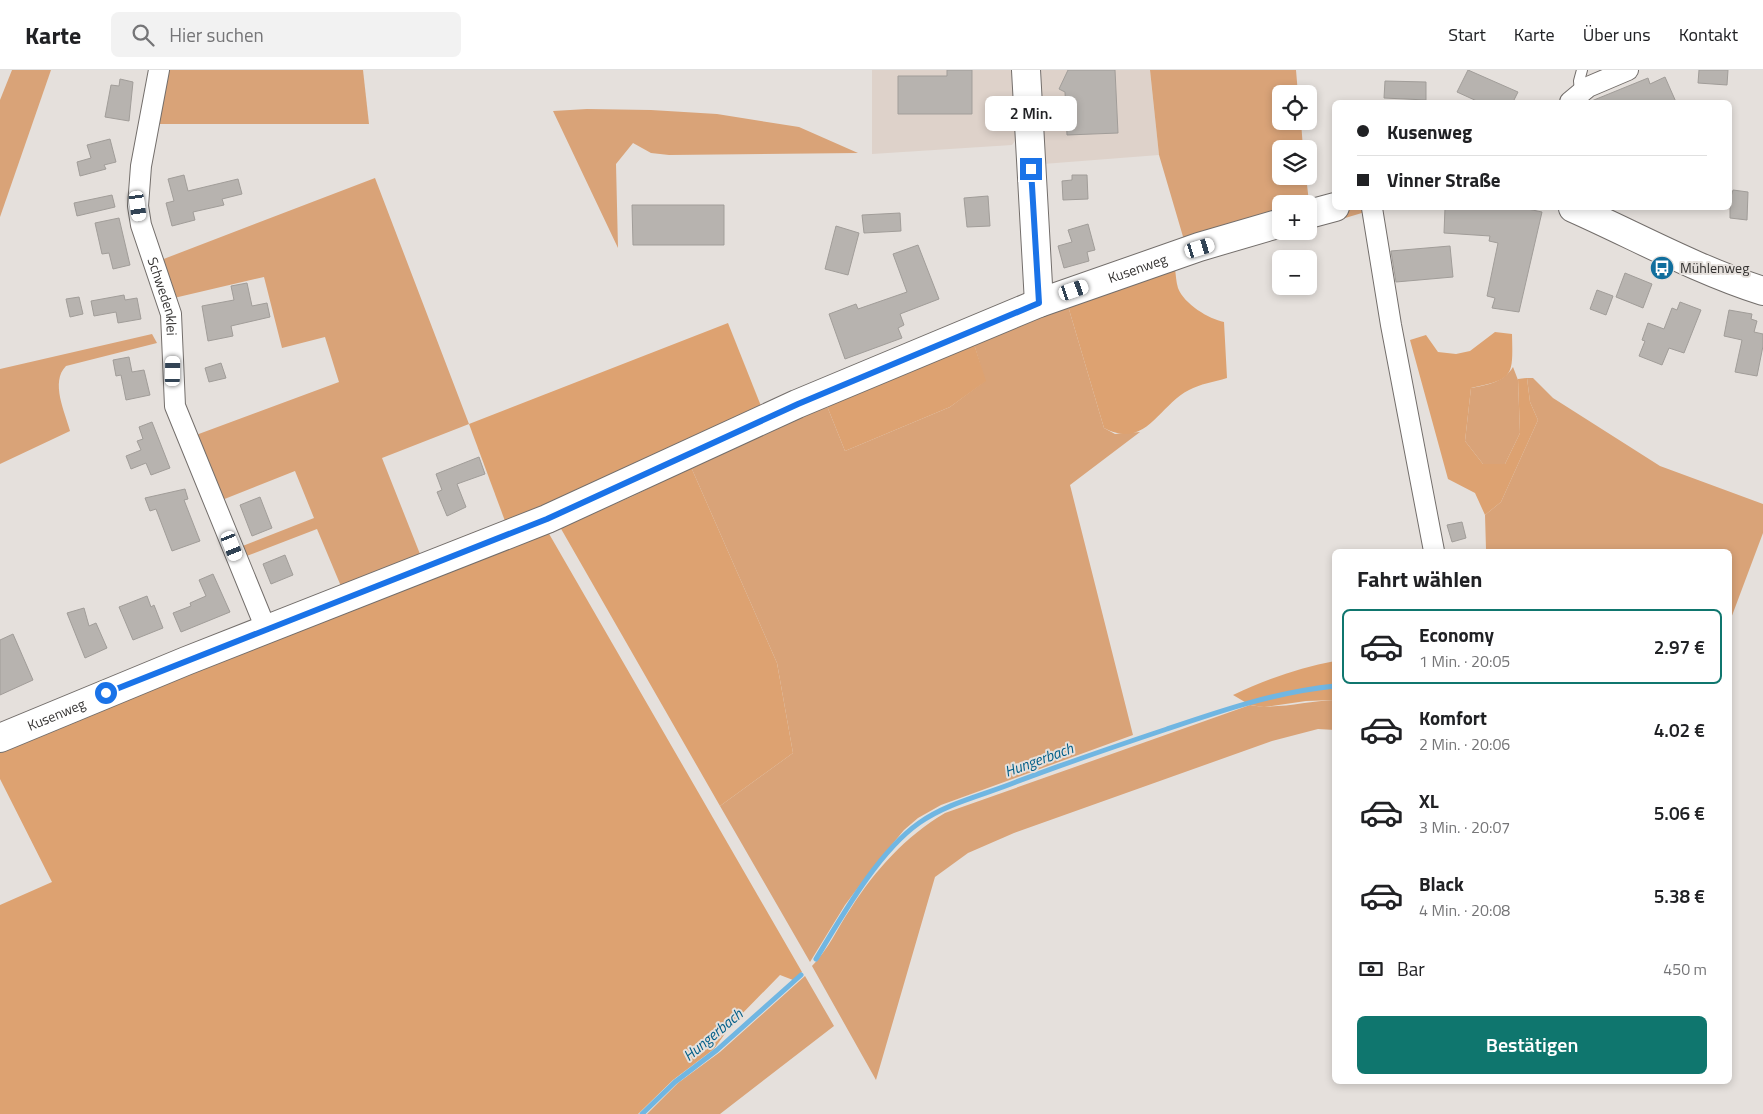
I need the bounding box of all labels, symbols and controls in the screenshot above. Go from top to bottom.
search box [111,12,461,57]
text: Karte [25,17,81,53]
text: Hier suchen [169,20,264,49]
icon: search [129,21,157,49]
text: Start [1448,21,1486,48]
text: Karte [1514,21,1555,48]
text: Über uns [1583,21,1651,48]
text: Kontakt [1679,21,1738,48]
map controls [1272,85,1317,295]
button: locate [1272,85,1317,130]
callout: 2 Min. [985,97,1077,132]
text: 2 Min. [1010,101,1052,125]
text: Kusenweg [1387,117,1472,146]
button: layers [1272,140,1317,185]
route end [1020,158,1042,180]
text: Vinner Straße [1387,165,1501,194]
car [128,190,147,222]
button: + [1272,195,1317,240]
car [1183,236,1216,260]
street label: Kusenweg [1105,248,1170,288]
button: − [1272,250,1317,295]
street label: Schwedenklei [143,254,183,336]
bus stop icon: Mühlenweg [1649,255,1675,281]
place label: Mühlenweg [1680,257,1749,278]
car [1057,278,1090,302]
car [165,356,180,386]
car [219,529,244,563]
text: Fahrt wählen [1357,562,1482,596]
text: Economy [1419,620,1494,649]
icon: car [1359,624,1404,669]
text: 2.97 € [1654,632,1705,661]
text: 1 Min. · 20:05 [1419,649,1510,673]
route start [95,682,117,704]
street label: Kusenweg [24,693,88,736]
text: Komfort [1419,703,1487,732]
icon: car [1359,707,1404,752]
text: 4.02 € [1654,715,1705,744]
text: 2 Min. · 20:06 [1419,732,1510,756]
water label: Hungerbach [1001,736,1077,783]
text: XL [1419,786,1439,815]
icon: car [1359,790,1404,835]
text: 5.06 € [1654,798,1705,827]
text: 3 Min. · 20:07 [1419,815,1510,839]
text: Black [1419,869,1464,898]
icon: car [1359,873,1404,918]
text: 5.38 € [1654,881,1705,910]
text: 4 Min. · 20:08 [1419,898,1510,922]
text: Bar [1397,954,1425,983]
icon: cash [1357,955,1385,983]
text: 450 m [1663,957,1707,981]
water label: Hungerbach [678,1002,748,1066]
button: Bestätigen [1357,1016,1707,1074]

